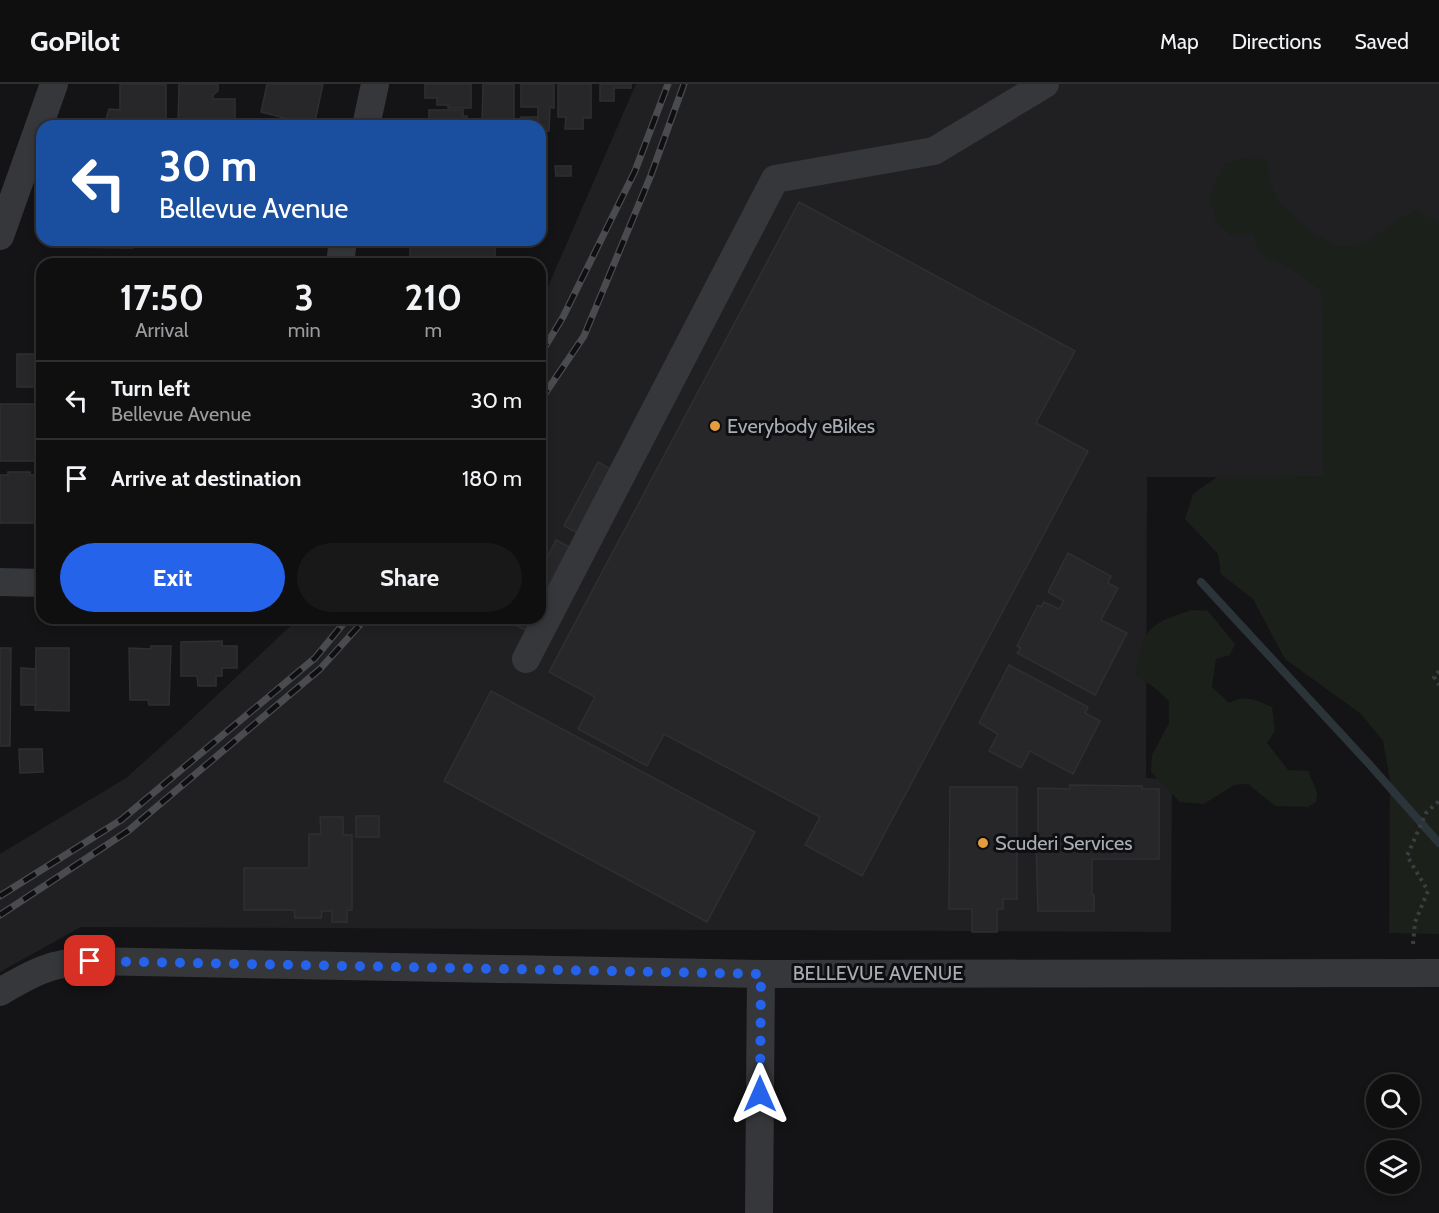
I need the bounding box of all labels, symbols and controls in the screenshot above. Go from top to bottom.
text: GoPilot [30,24,120,58]
text: Map [1160,29,1199,54]
text: Directions [1232,29,1321,54]
text: Saved [1354,29,1409,54]
text: 30 m [159,140,257,192]
icon: left [60,144,138,222]
text: Bellevue Avenue [159,192,348,225]
text: 17:50 [120,275,204,319]
text: 3 [295,275,314,319]
text: 210 [405,275,462,319]
text: Arrival [135,318,189,342]
text: min [288,318,321,342]
text: m [425,318,442,342]
text: Turn left [111,375,190,402]
icon: left [60,384,93,417]
text: 30 m [470,387,522,414]
text: Bellevue Avenue [111,402,251,426]
place label: Everybody eBikes [727,414,875,438]
marker: Everybody eBikes [708,419,722,433]
icon: arrive [60,462,93,495]
text: Arrive at destination [111,465,301,492]
text: 180 m [462,465,522,492]
button: Exit [60,543,285,612]
button: Share [297,543,522,612]
place label: Scuderi Services [995,831,1132,855]
marker: Scuderi Services [976,836,990,850]
pin [64,935,115,986]
icon: arrive [73,944,106,977]
street label: BELLEVUE AVENUE [793,961,963,985]
position arrow [728,1062,792,1126]
map controls [1366,1074,1420,1194]
button: search [1366,1074,1420,1128]
button: layers [1366,1140,1420,1194]

